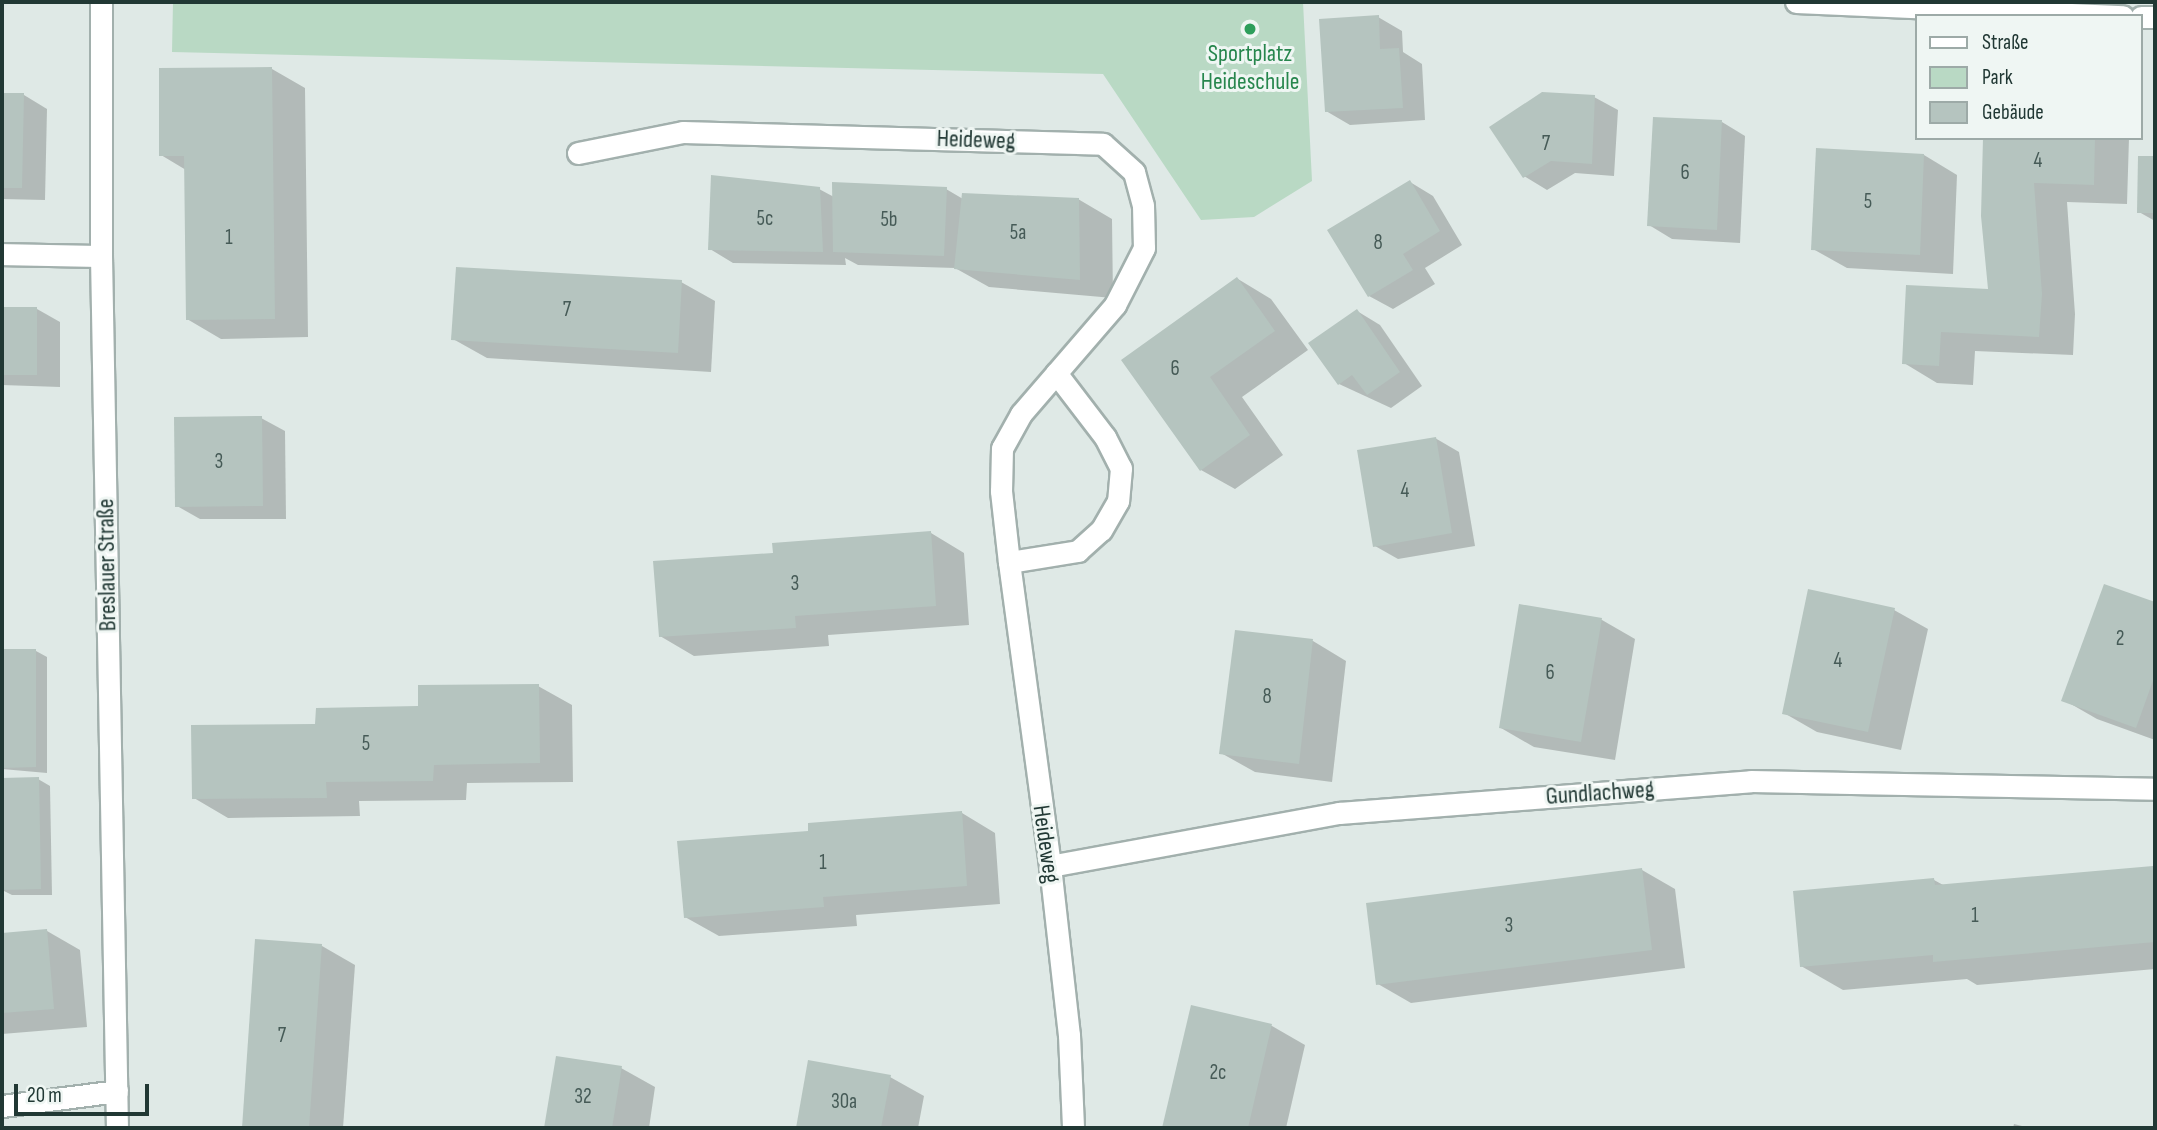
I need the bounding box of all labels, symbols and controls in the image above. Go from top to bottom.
legend [1916,14,2143,140]
marker: Sportplatz Heideschule [1242,21,1258,37]
text: Straße [1982,30,2028,55]
place label: Sportplatz Heideschule [1201,40,1299,96]
text: Park [1982,65,2013,90]
text: Gebäude [1982,100,2044,125]
street label: Heideweg [936,124,1016,156]
house number: 7 [1542,131,1550,157]
house number: 4 [2034,148,2042,174]
house number: 6 [1680,160,1690,186]
house number: 5 [1864,189,1872,215]
house number: 5c [757,206,773,232]
house number: 5b [880,207,898,233]
house number: 5a [1010,220,1026,246]
house number: 1 [225,225,233,251]
house number: 8 [1373,230,1383,256]
house number: 7 [563,297,571,323]
house number: 6 [1170,356,1180,382]
house number: 3 [215,449,223,475]
house number: 4 [1401,478,1409,504]
street label: Breslauer Straße [91,498,123,632]
house number: 3 [791,571,799,597]
house number: 2 [2116,626,2124,652]
house number: 4 [1834,648,1842,674]
house number: 6 [1545,660,1555,686]
house number: 8 [1262,684,1272,710]
house number: 5 [362,731,370,757]
street label: Gundlachweg [1545,775,1655,811]
street label: Heideweg [1026,803,1066,885]
house number: 1 [819,850,827,876]
house number: 1 [1971,903,1979,929]
house number: 3 [1505,913,1513,939]
house number: 7 [278,1023,286,1049]
house number: 2c [1209,1060,1227,1086]
scale bar [18,1070,152,1114]
text: 20 m [27,1083,62,1108]
house number: 32 [574,1084,592,1110]
house number: 30a [831,1089,857,1115]

